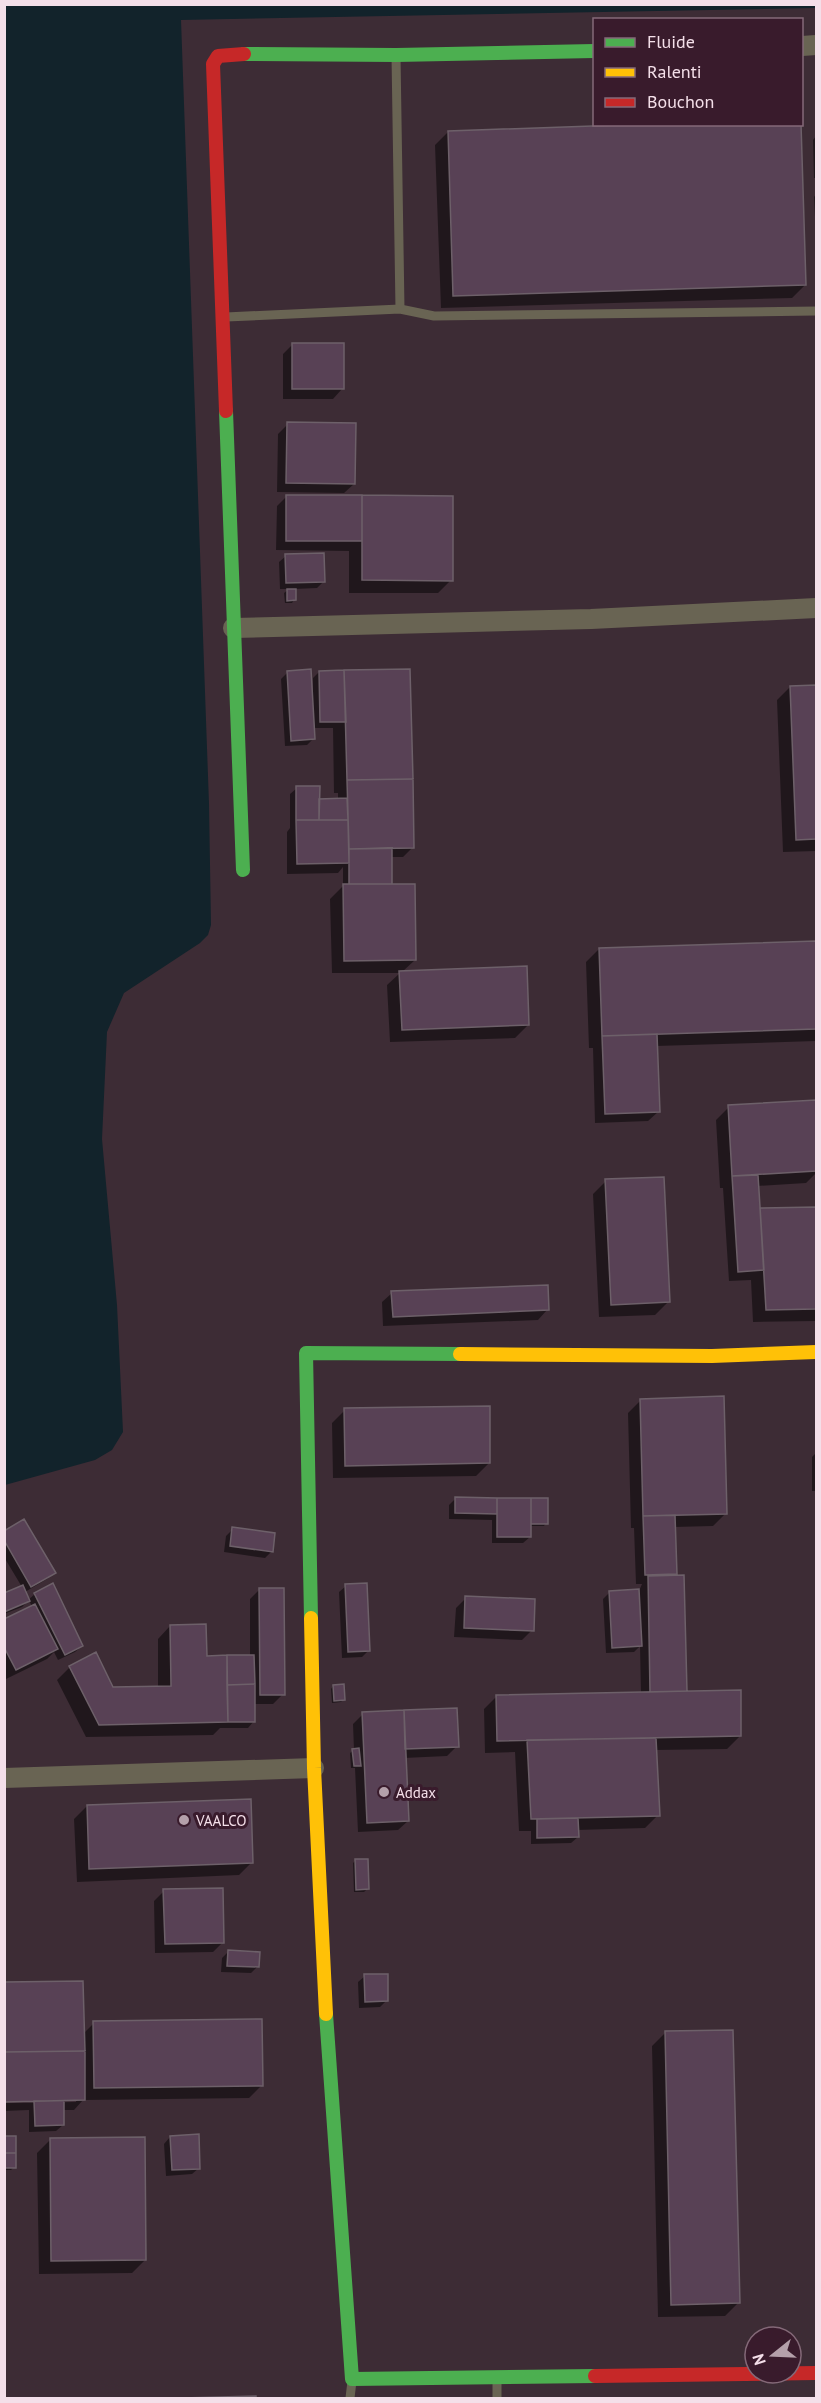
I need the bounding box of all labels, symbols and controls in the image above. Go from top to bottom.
legend [593,18,803,126]
text: Fluide [647,30,695,53]
text: Ralenti [647,60,702,83]
text: Bouchon [647,90,714,113]
place label: Addax [396,1783,436,1802]
marker: Addax [377,1785,391,1799]
place label: VAALCO [195,1811,247,1830]
marker: VAALCO [177,1813,191,1827]
north arrow [743,2325,803,2385]
text: N [748,2352,770,2368]

